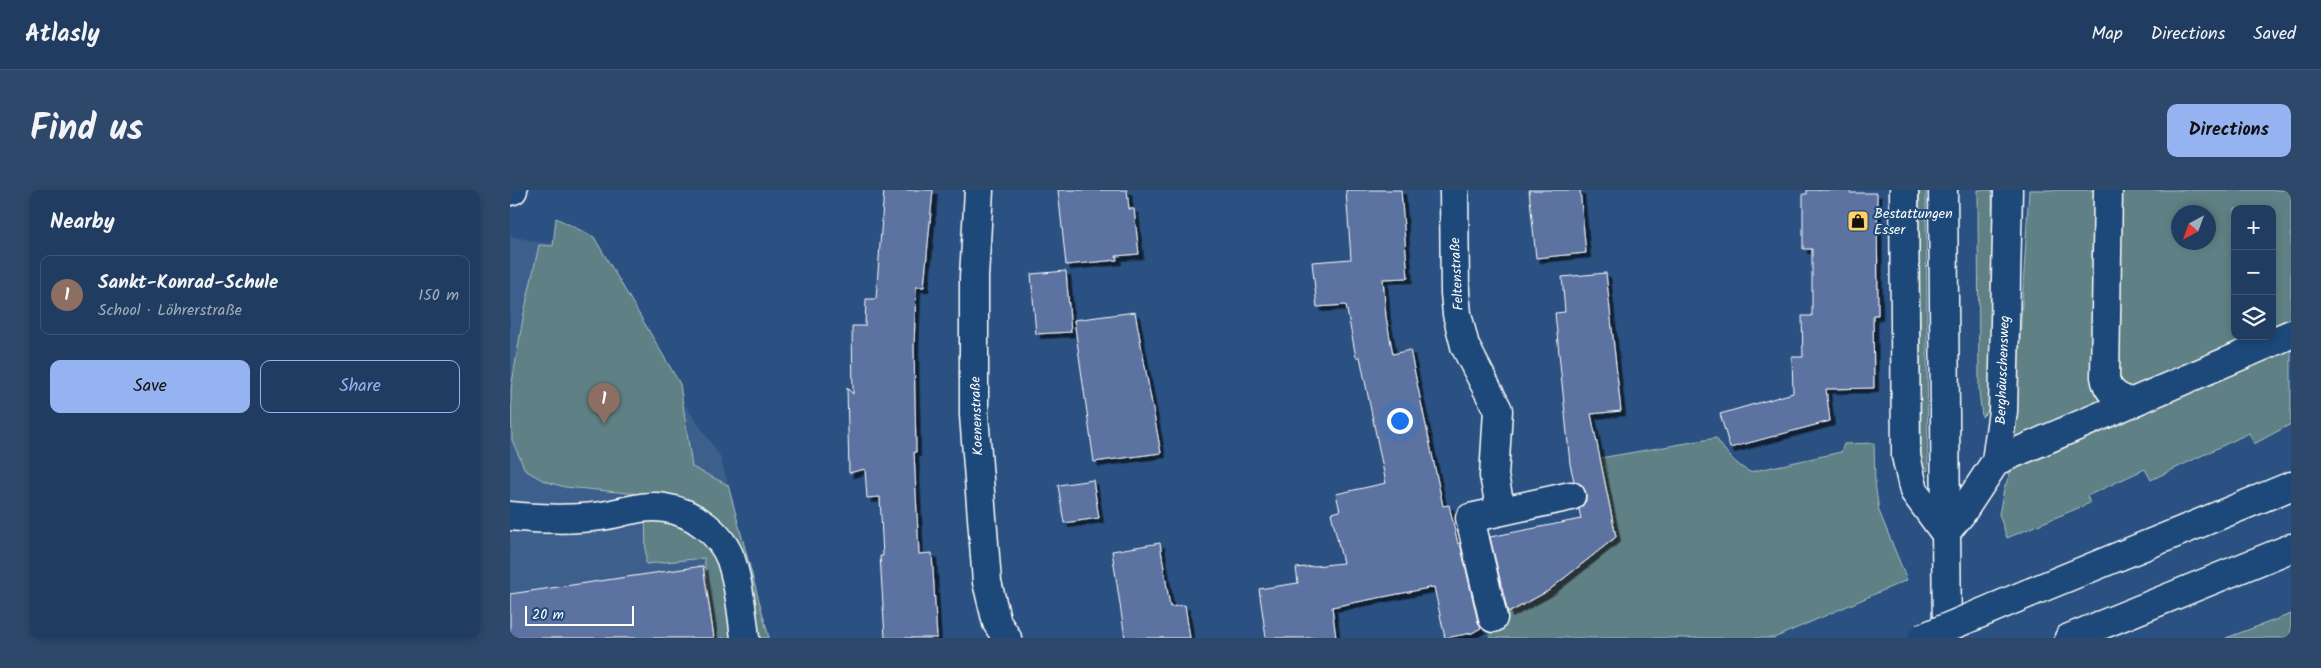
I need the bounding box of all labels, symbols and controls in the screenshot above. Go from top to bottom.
text: Atlasly [25,15,100,54]
text: Map [2091,20,2123,49]
text: Directions [2151,20,2225,49]
text: Saved [2253,20,2296,49]
text: Find us [30,102,143,158]
button: Directions [2167,104,2291,157]
place label: Bestattungen Esser [1874,203,1953,241]
north arrow [2171,205,2216,250]
map controls [2231,205,2276,340]
button: + [2231,205,2276,250]
text: Nearby [50,206,115,239]
shop icon: Bestattungen Esser [1846,209,1870,233]
street label: Feltenstraße [1444,236,1470,311]
button: − [2231,250,2276,295]
text: Sankt-Konrad-Schule [98,268,278,298]
text: 1 [65,283,69,308]
text: 150 m [418,283,459,308]
button: layers [2231,295,2276,340]
text: School · Löhrerstraße [98,298,242,323]
street label: Berghäuschensweg [1990,315,2016,425]
button: Save [50,360,250,413]
button: Share [260,360,460,413]
street label: Koenenstraße [965,375,989,456]
pin: 1 [588,383,620,424]
your location [1387,408,1413,434]
scale bar [525,603,634,626]
text: 20 m [532,604,564,626]

